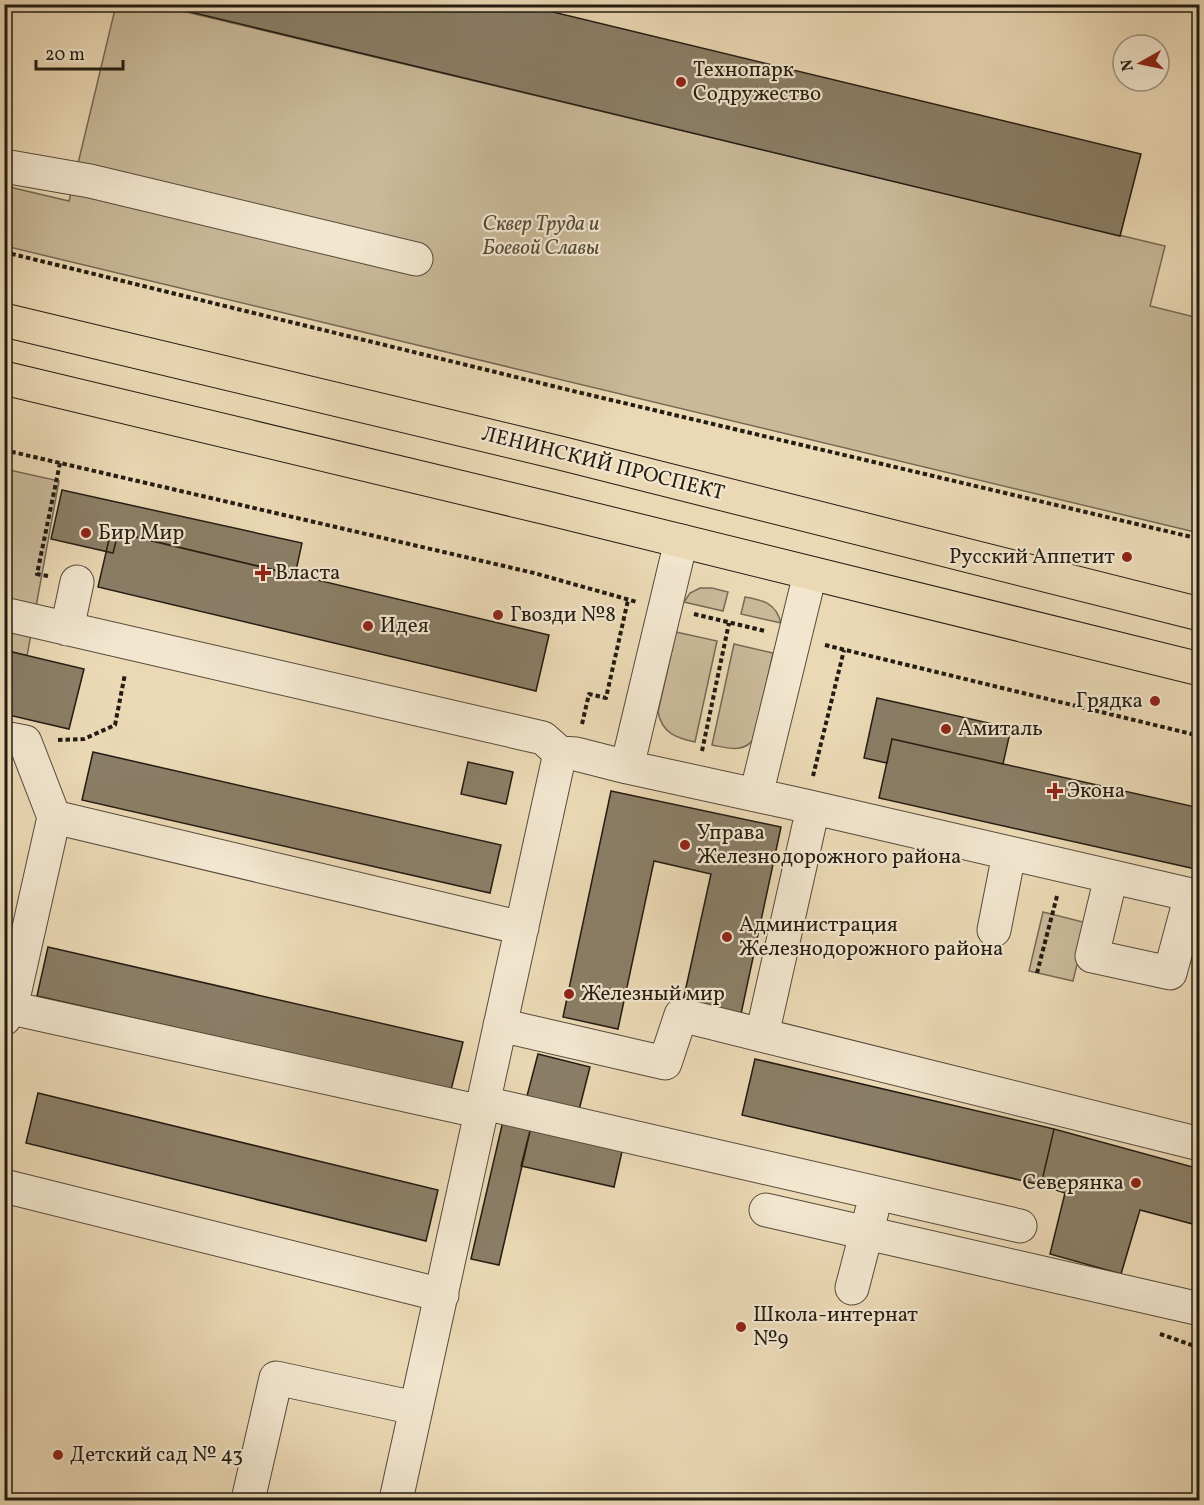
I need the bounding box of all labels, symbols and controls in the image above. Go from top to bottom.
scale bar [36,33,123,71]
north arrow [1111,33,1171,93]
text: 20 m [45,43,85,68]
place label: Технопарк Содружество [693,56,821,109]
text: N [1116,57,1140,72]
marker: Технопарк Содружество [674,75,688,89]
park label: Сквер Труда и Боевой Славы [482,210,600,263]
street label: ЛЕНИНСКИЙ ПРОСПЕКТ [479,420,727,508]
place label: Бир Мир [98,519,184,548]
marker: Бир Мир [79,526,93,540]
place label: Русский Аппетит [949,543,1115,572]
marker: Русский Аппетит [1120,550,1134,564]
place label: Власта [275,559,340,588]
marker: Власта [256,566,270,580]
place label: Гвозди №8 [510,601,616,630]
marker: Гвозди №8 [491,608,505,622]
place label: Идея [380,612,429,641]
marker: Идея [361,619,375,633]
place label: Грядка [1076,687,1143,716]
marker: Грядка [1148,694,1162,708]
place label: Амиталь [958,715,1043,744]
marker: Амиталь [939,722,953,736]
place label: Экона [1067,777,1125,806]
marker: Экона [1048,784,1062,798]
place label: Управа Железнодорожного района [697,819,962,872]
marker: Управа Железнодорожного района [678,838,692,852]
place label: Администрация Железнодорожного района [739,911,1004,964]
marker: Администрация Железнодорожного района [720,930,734,944]
place label: Железный мир [581,980,725,1009]
marker: Железный мир [562,987,576,1001]
place label: Северянка [1022,1169,1124,1198]
marker: Северянка [1129,1176,1143,1190]
place label: Школа-интернат №9 [753,1301,918,1354]
marker: Школа-интернат №9 [734,1320,748,1334]
place label: Детский сад № 43 [70,1441,243,1470]
marker: Детский сад № 43 [51,1448,65,1462]

